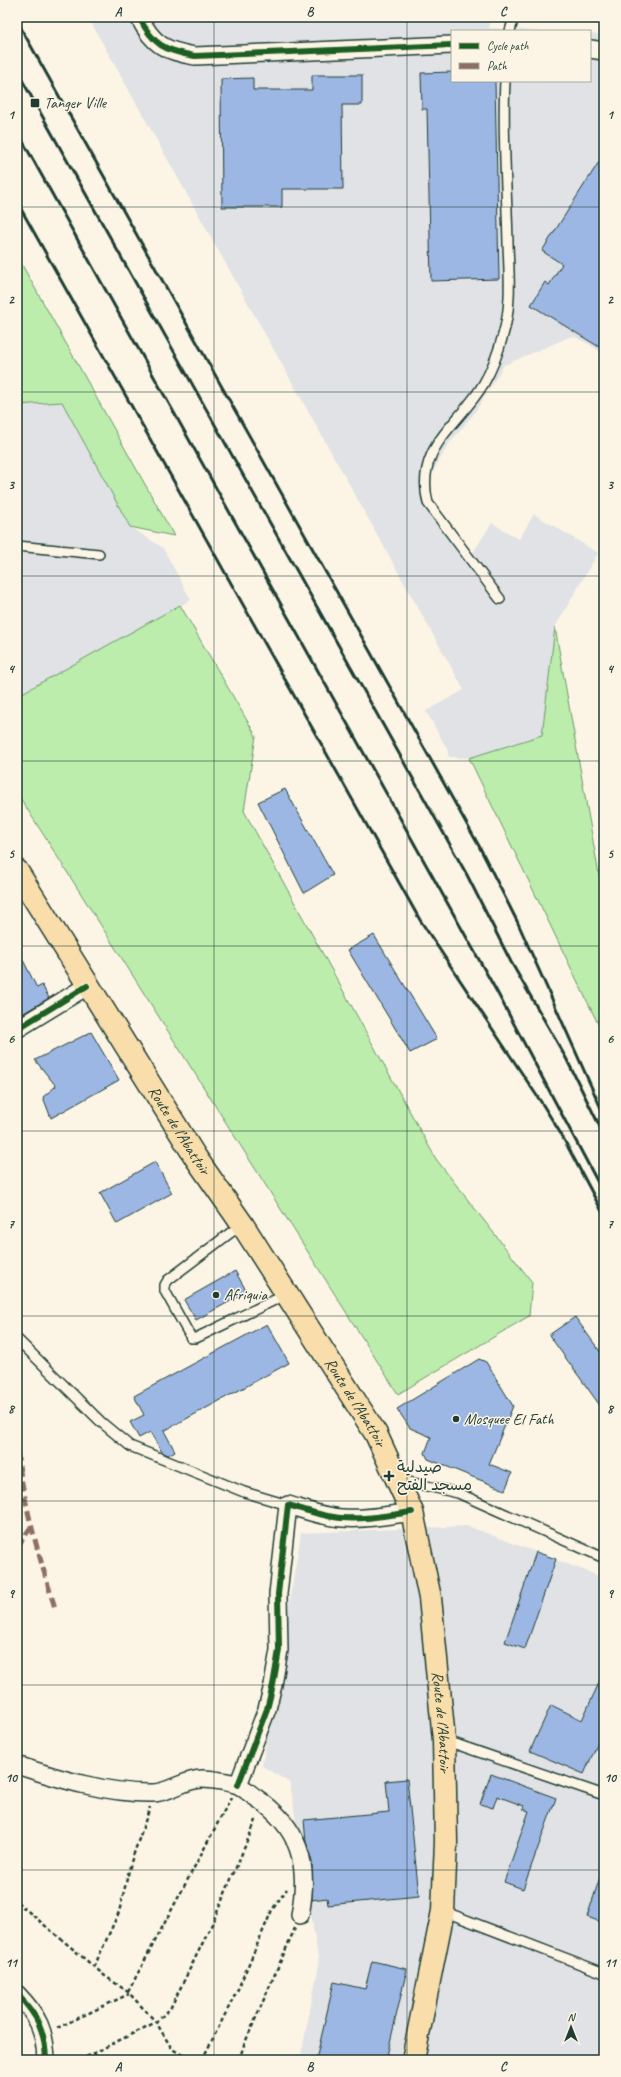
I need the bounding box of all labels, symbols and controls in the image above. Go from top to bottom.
text: A [115,4,123,20]
text: B [307,4,315,20]
text: C [500,4,508,20]
legend [451,30,591,82]
text: Cycle path [487,38,529,54]
text: Path [487,58,507,74]
place label: Tanger Ville [44,93,108,113]
marker: Tanger Ville [29,97,41,109]
text: 1 [8,107,16,123]
text: 1 [607,107,615,123]
text: 2 [8,292,15,308]
text: 2 [607,292,614,308]
text: 3 [8,477,15,493]
text: 3 [607,477,614,493]
text: 4 [8,661,16,677]
text: 4 [607,661,615,677]
text: 5 [8,846,15,862]
text: 5 [607,846,614,862]
text: 6 [8,1031,15,1047]
text: 6 [607,1031,614,1047]
street label: Route de l’Abattoir [144,1082,216,1181]
text: 7 [8,1216,15,1232]
text: 7 [607,1216,614,1232]
place label: Afriquia [224,1285,268,1305]
marker: Afriquia [211,1290,221,1300]
street label: Route de l’Abattoir [320,1354,391,1452]
text: 8 [8,1401,16,1417]
text: 8 [607,1401,615,1417]
place label: Mosquee El Fath [464,1409,554,1429]
marker: Mosquee El Fath [451,1414,461,1424]
place label: صيدلية مسجد الفتح [397,1457,472,1495]
marker: صيدلية مسجد الفتح [384,1471,394,1481]
text: 9 [8,1586,15,1602]
text: 9 [607,1586,614,1602]
street label: Route de l’Abattoir [427,1670,455,1775]
text: 10 [5,1770,18,1786]
text: 10 [604,1770,617,1786]
text: 11 [5,1955,19,1971]
text: 11 [604,1955,618,1971]
north arrow [551,2007,591,2047]
text: N [568,2010,577,2024]
text: A [115,2059,123,2075]
text: B [307,2059,315,2075]
text: C [500,2059,508,2075]

